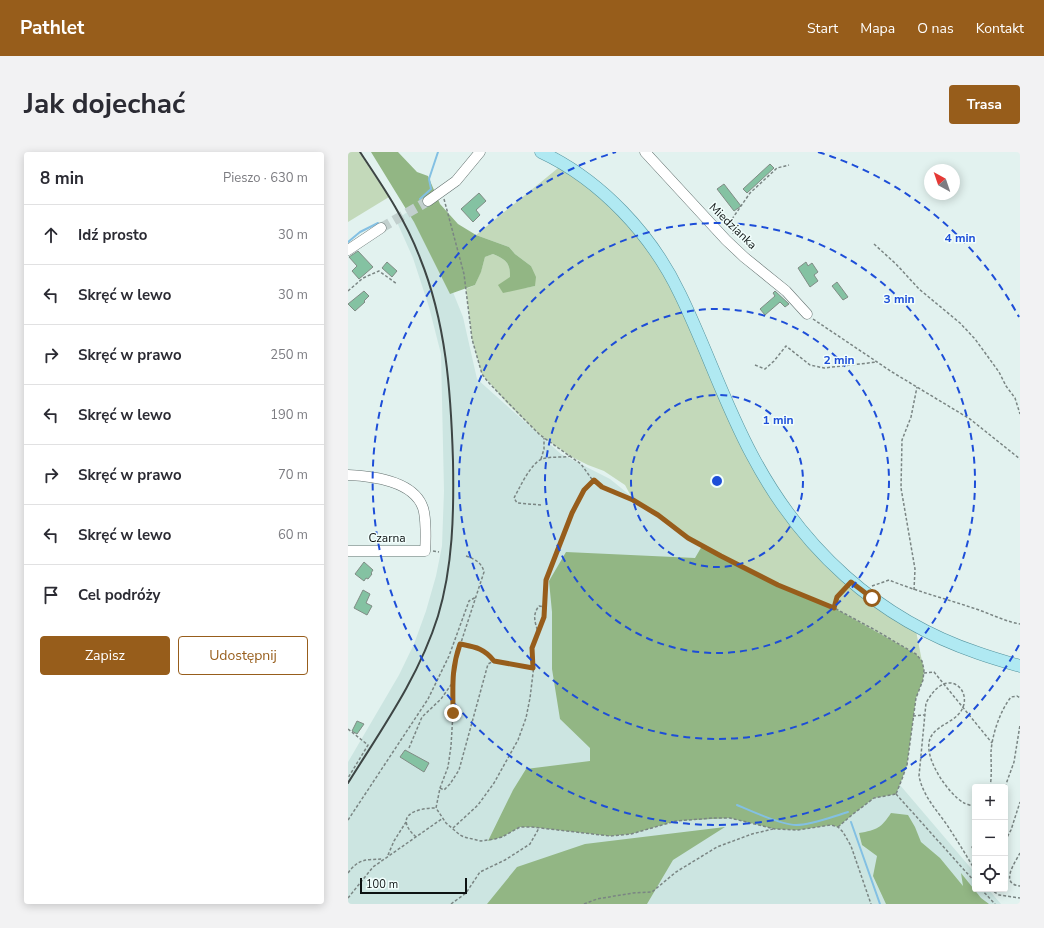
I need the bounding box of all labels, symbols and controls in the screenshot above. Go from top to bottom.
text: Pathlet [20,15,84,41]
text: Start [807,19,838,38]
text: Mapa [860,19,895,38]
text: O nas [917,19,954,38]
text: Kontakt [976,19,1024,38]
text: Jak dojechać [24,85,185,123]
button: Trasa [949,85,1020,124]
north arrow [924,164,960,200]
text: 8 min [40,167,84,190]
text: Pieszo · 630 m [223,169,308,187]
street label: Miedzianka [706,199,760,253]
icon: ahead [40,224,62,246]
text: Idź prosto [78,225,147,245]
text: 30 m [278,226,308,244]
text: 4 min [944,230,976,246]
icon: left [40,284,62,306]
text: Skręć w lewo [78,285,171,305]
text: 30 m [278,286,308,304]
text: 3 min [883,291,915,307]
icon: right [40,344,62,366]
text: Skręć w prawo [78,345,182,365]
text: 250 m [270,346,308,364]
text: 2 min [823,352,855,368]
icon: left [40,404,62,426]
text: Skręć w lewo [78,405,171,425]
text: 190 m [270,406,308,424]
text: 1 min [762,412,794,428]
icon: right [40,464,62,486]
text: Skręć w prawo [78,465,182,485]
text: 70 m [278,466,308,484]
centre of rings [710,474,724,488]
icon: left [40,524,62,546]
text: Skręć w lewo [78,525,171,545]
text: 60 m [278,526,308,544]
street label: Czarna [368,530,406,546]
icon: arrive [40,584,62,606]
text: Cel podróży [78,585,160,605]
route start [863,589,881,607]
button: Zapisz [40,636,170,675]
button: Udostępnij [178,636,308,675]
route end [444,704,462,722]
map controls [972,784,1008,892]
button: + [972,784,1008,820]
button: − [972,820,1008,856]
button: locate [972,856,1008,892]
scale bar [360,876,467,895]
text: 100 m [366,877,398,892]

